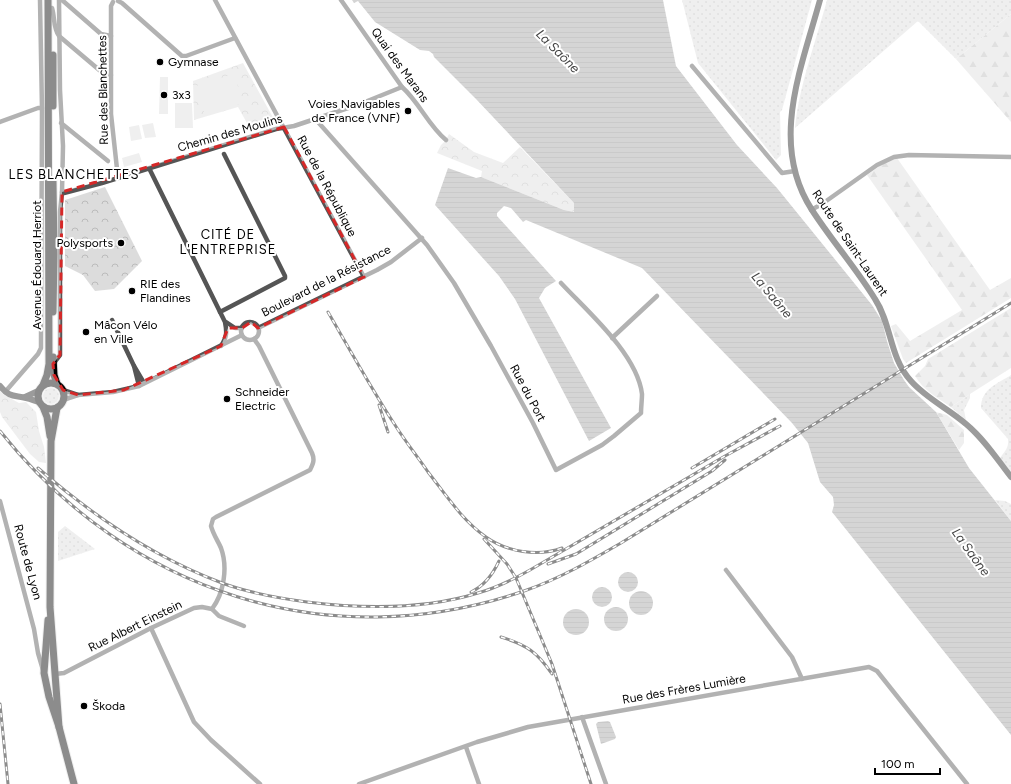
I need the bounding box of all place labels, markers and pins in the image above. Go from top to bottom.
place label: Gymnase [168,55,219,69]
marker: Gymnase [155,57,165,67]
place label: 3x3 [172,88,191,102]
marker: 3x3 [159,90,169,100]
place label: Voies Navigables de France (VNF) [308,97,400,125]
marker: Voies Navigables de France (VNF) [403,106,413,116]
place label: Polysports [56,236,113,250]
marker: Polysports [116,238,126,248]
place label: RIE des Flandines [140,277,191,305]
marker: RIE des Flandines [127,286,137,296]
place label: Mâcon Vélo en Ville [94,318,157,346]
marker: Mâcon Vélo en Ville [81,327,91,337]
place label: Schneider Electric [235,385,289,413]
marker: Schneider Electric [222,394,232,404]
place label: Škoda [92,699,125,713]
marker: Škoda [79,701,89,711]

